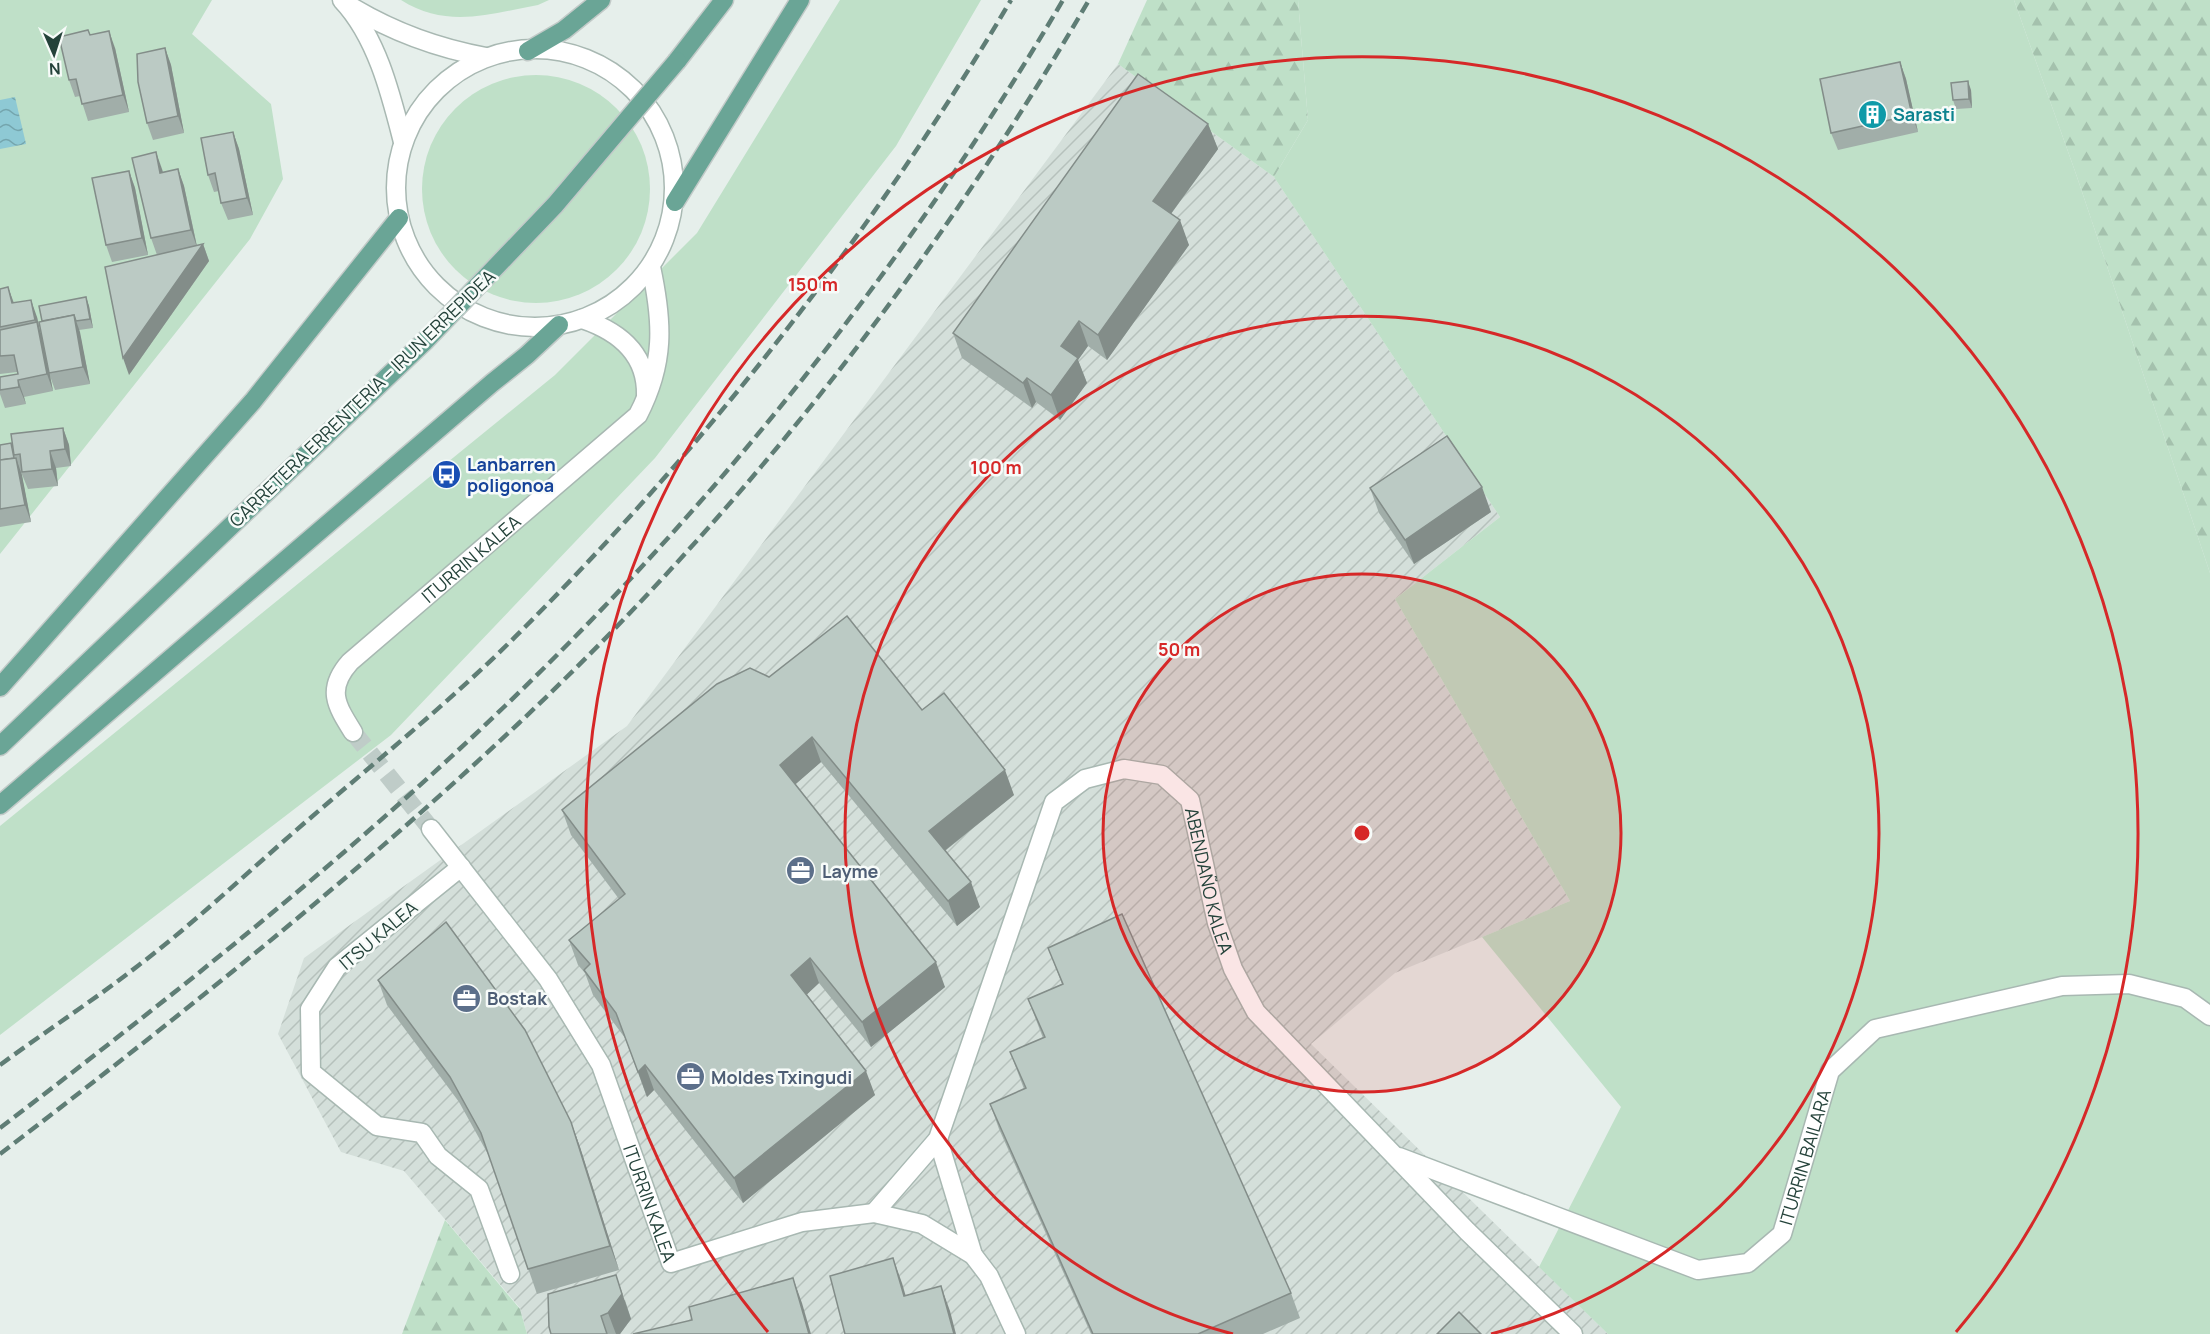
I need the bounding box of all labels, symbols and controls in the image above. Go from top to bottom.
north arrow [24,24,84,84]
text: N [48,58,61,80]
building icon: Sarasti [1856,98,1888,130]
place label: Sarasti [1893,102,1955,126]
street label: CARRETERA ERRENTERIA – IRUN ERREPIDEA [224,264,501,532]
text: 150 m [788,272,838,296]
place label: Lanbarren poligonoa [467,452,556,497]
text: 100 m [970,455,1022,479]
bus stop icon: Lanbarren poligonoa [430,458,462,490]
street label: ITURRIN KALEA [416,509,526,608]
text: 50 m [1158,637,1200,661]
street label: ABENDAÑO KALEA [1180,805,1239,958]
centre of rings [1352,823,1372,843]
office icon: Layme [785,855,817,887]
place label: Layme [822,859,879,883]
street label: ITSU KALEA [334,895,423,975]
office icon: Bostak [450,982,482,1014]
place label: Bostak [487,986,548,1010]
office icon: Moldes Txingudi [674,1061,706,1093]
place label: Moldes Txingudi [711,1065,852,1089]
street label: ITURRIN BAILARA [1773,1086,1836,1228]
street label: ITURRIN KALEA [618,1141,682,1266]

